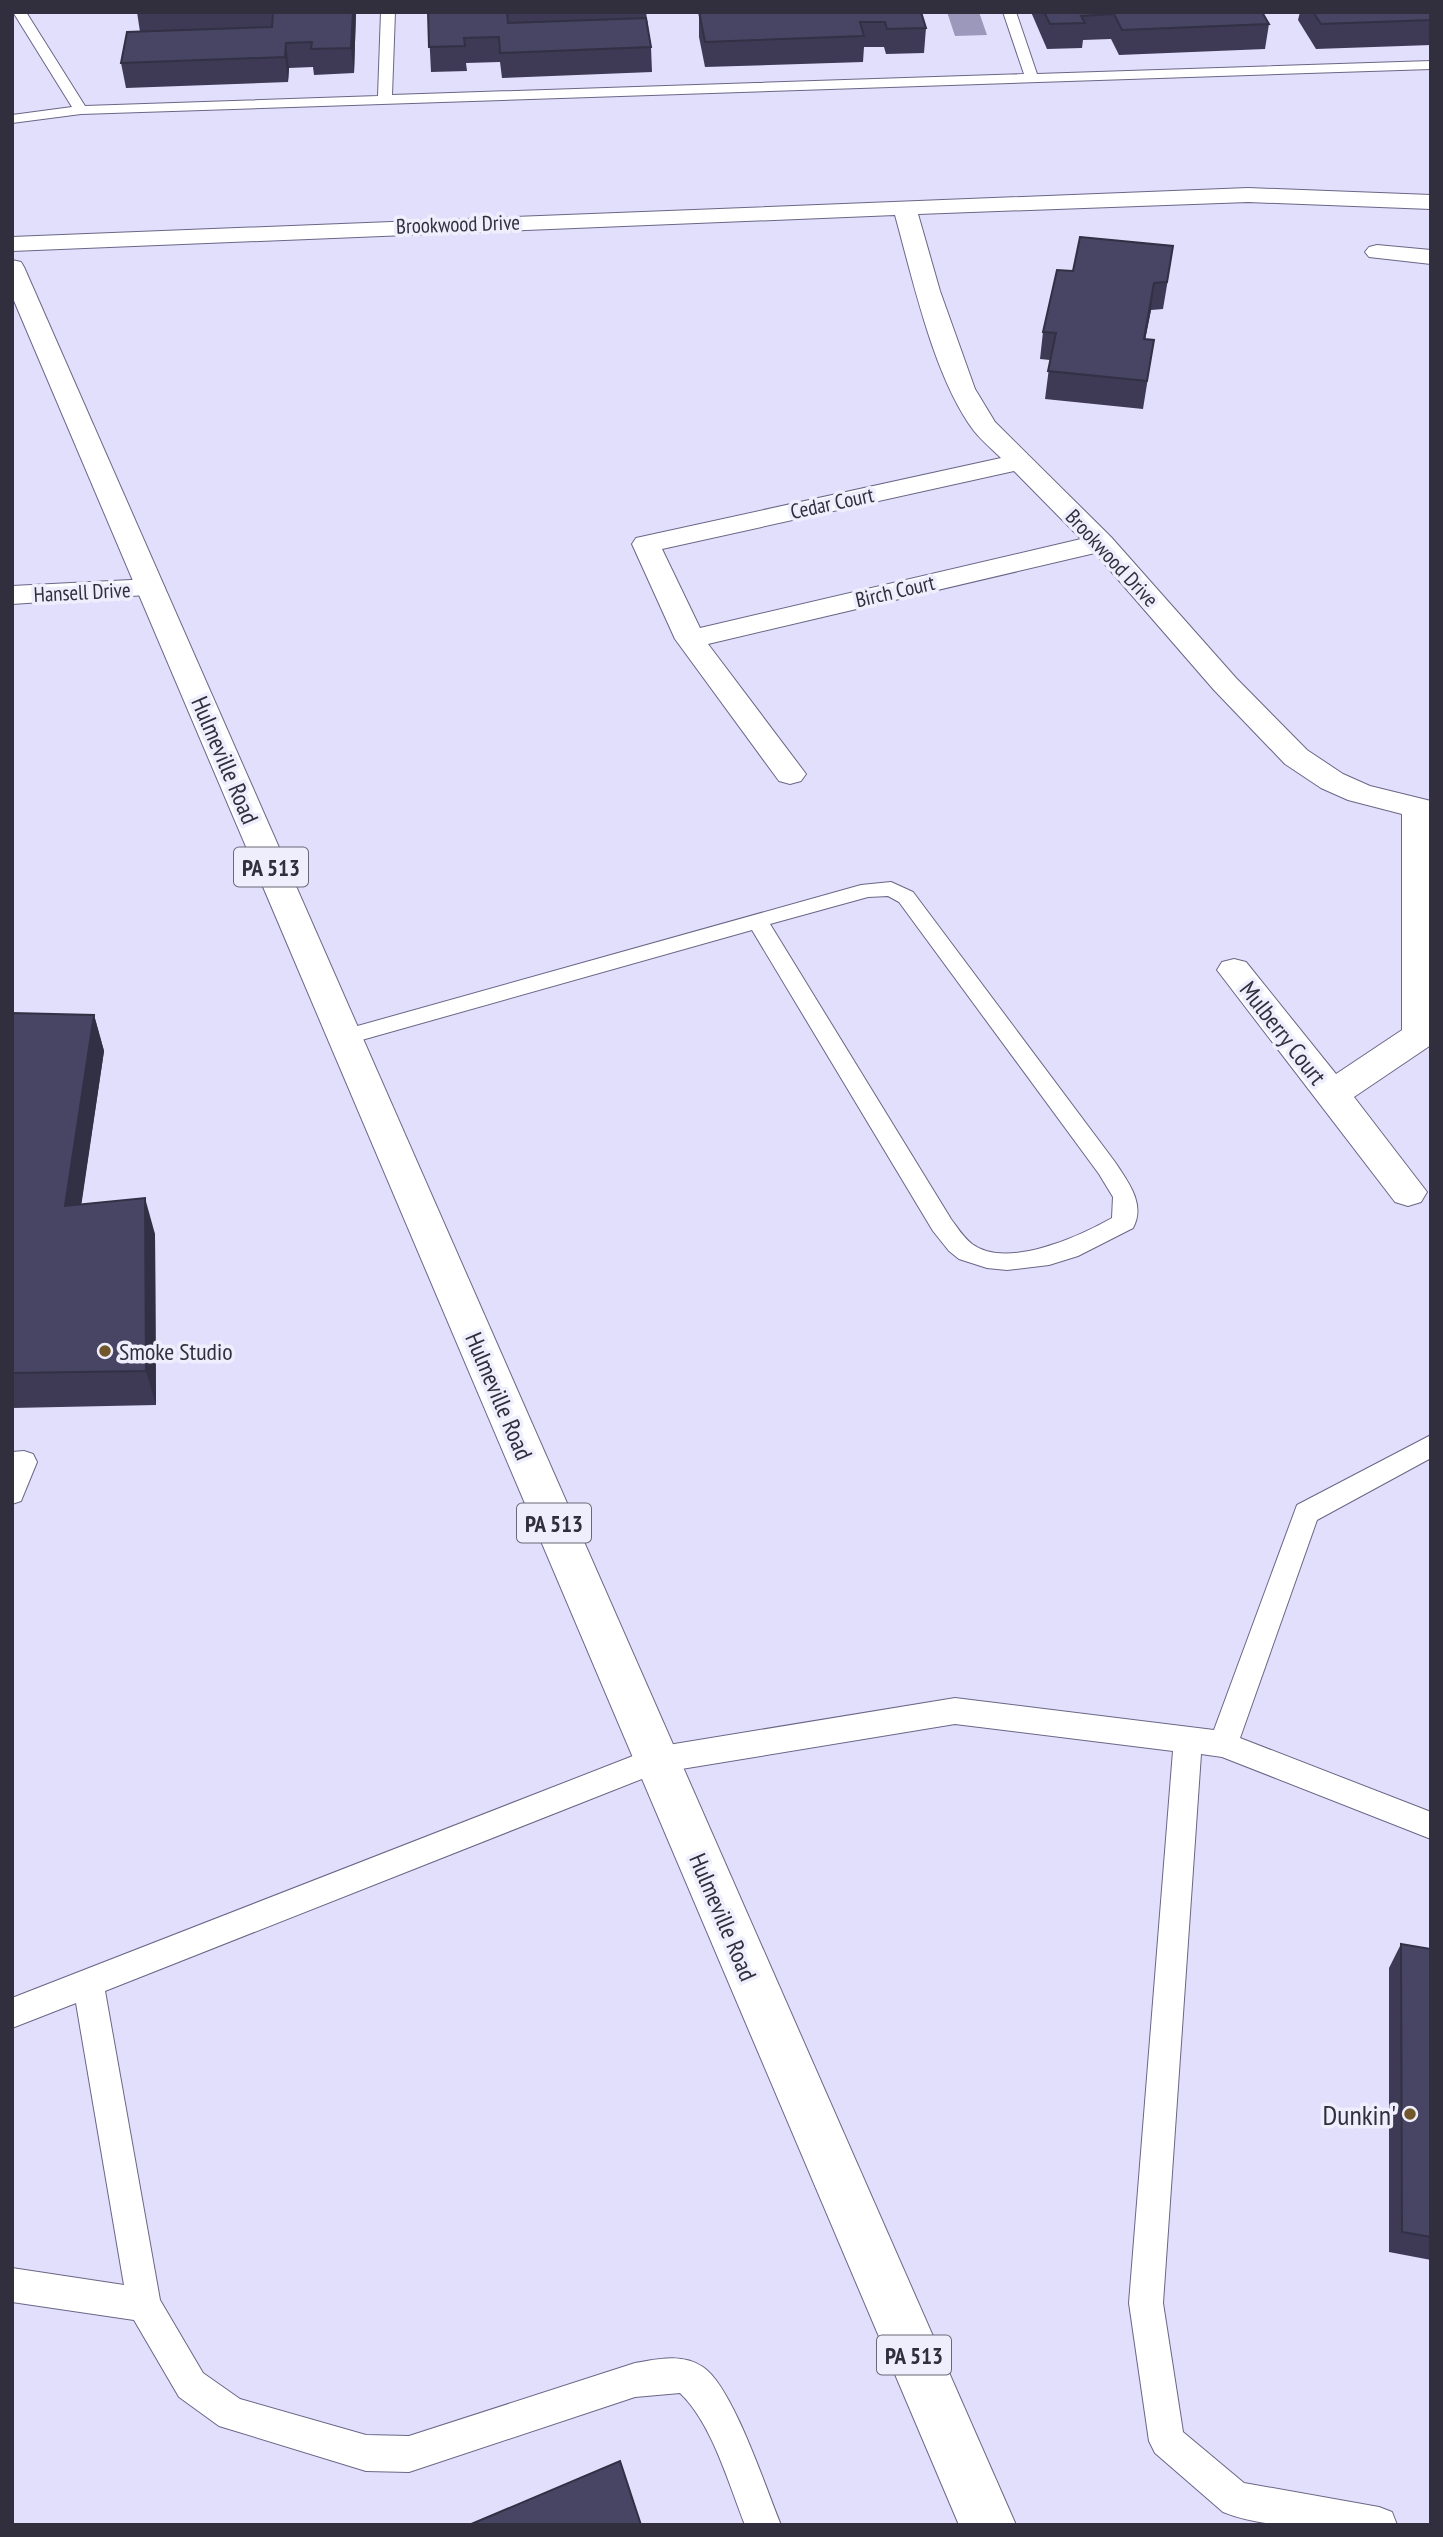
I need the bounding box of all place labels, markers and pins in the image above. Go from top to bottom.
place label: Smoke Studio [119,1336,233,1367]
marker: Smoke Studio [97,1343,113,1359]
place label: Dunkin' [1323,2096,1396,2133]
marker: Dunkin' [1402,2106,1418,2122]

